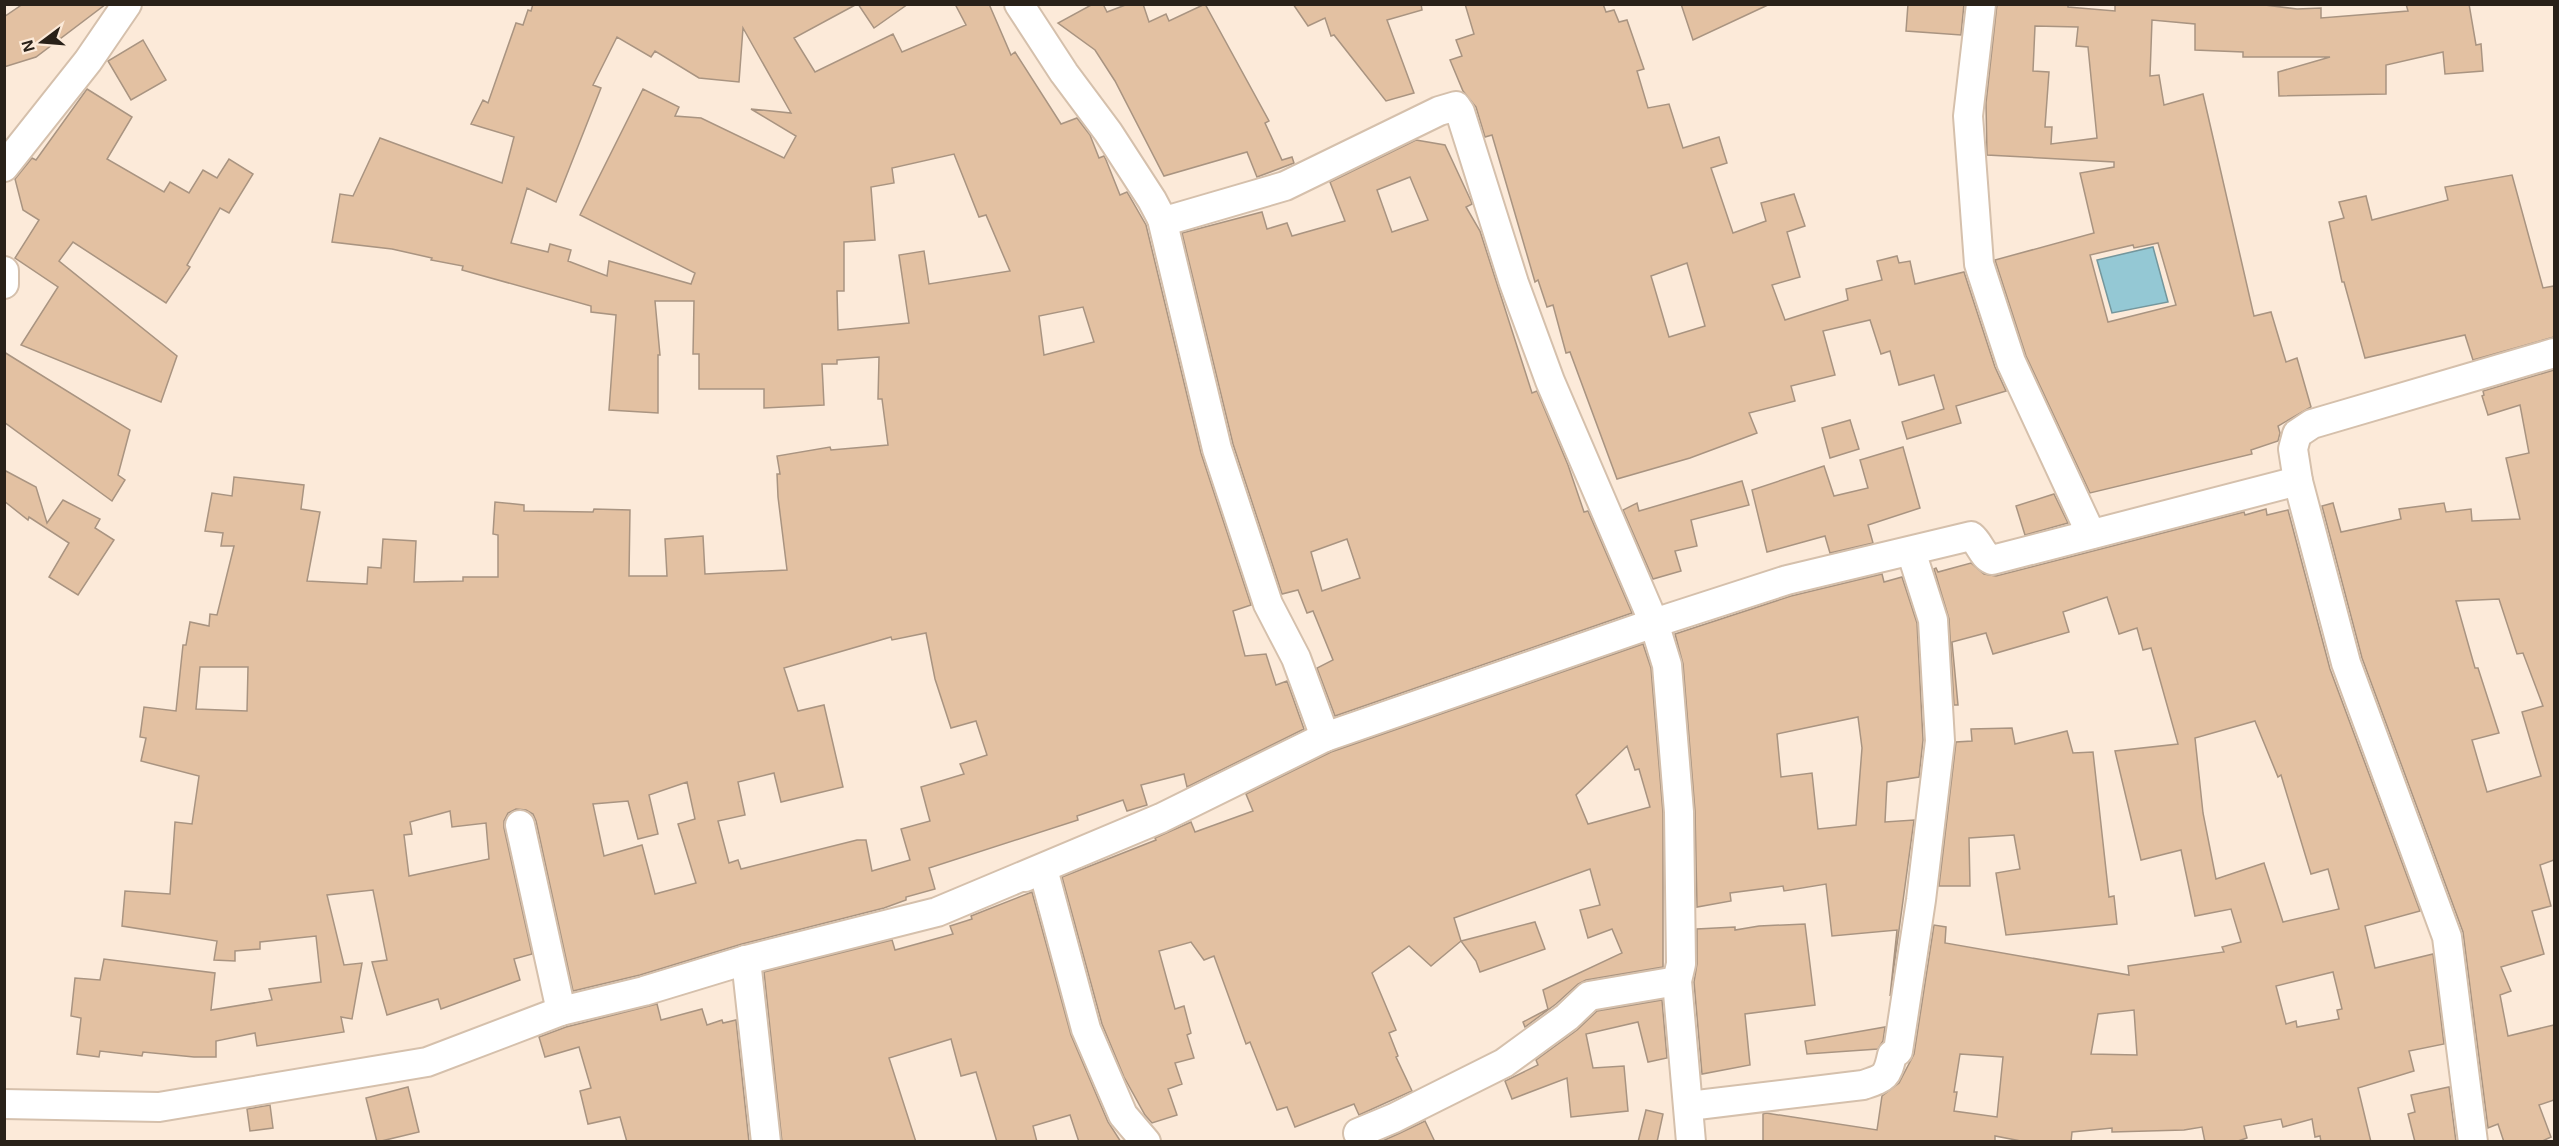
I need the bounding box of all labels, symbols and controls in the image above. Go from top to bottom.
north arrow [12,12,72,72]
text: N [18,38,38,54]

